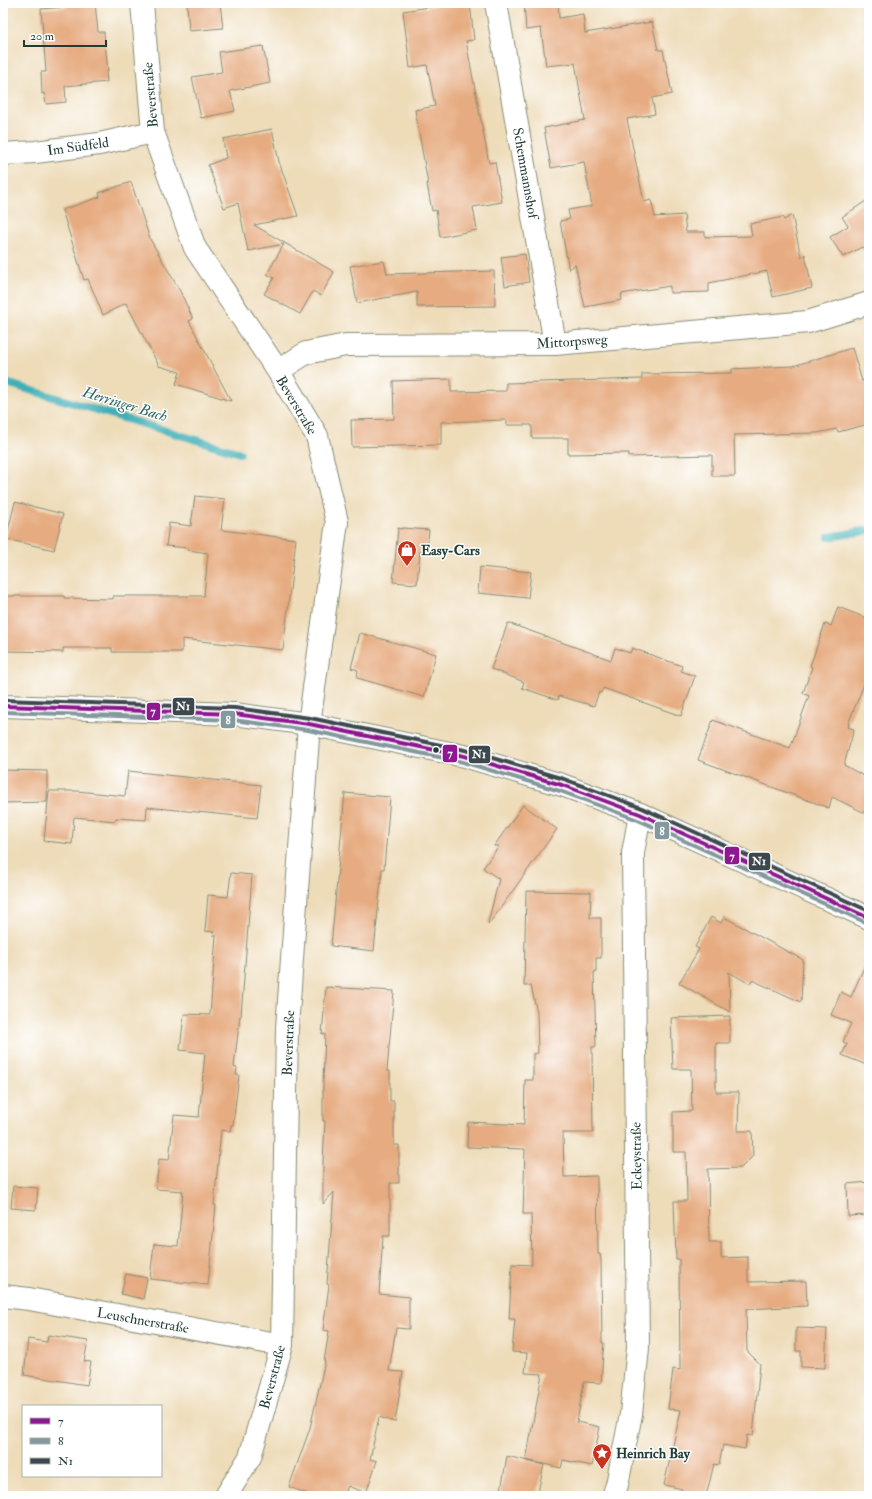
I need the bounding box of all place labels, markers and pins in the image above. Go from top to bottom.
shop icon: Easy-Cars [396,539,418,567]
place label: Easy-Cars [421,542,480,560]
unlabelled marker [431,745,441,755]
place icon: Heinrich Bay [591,1442,613,1470]
place label: Heinrich Bay [616,1445,691,1463]

